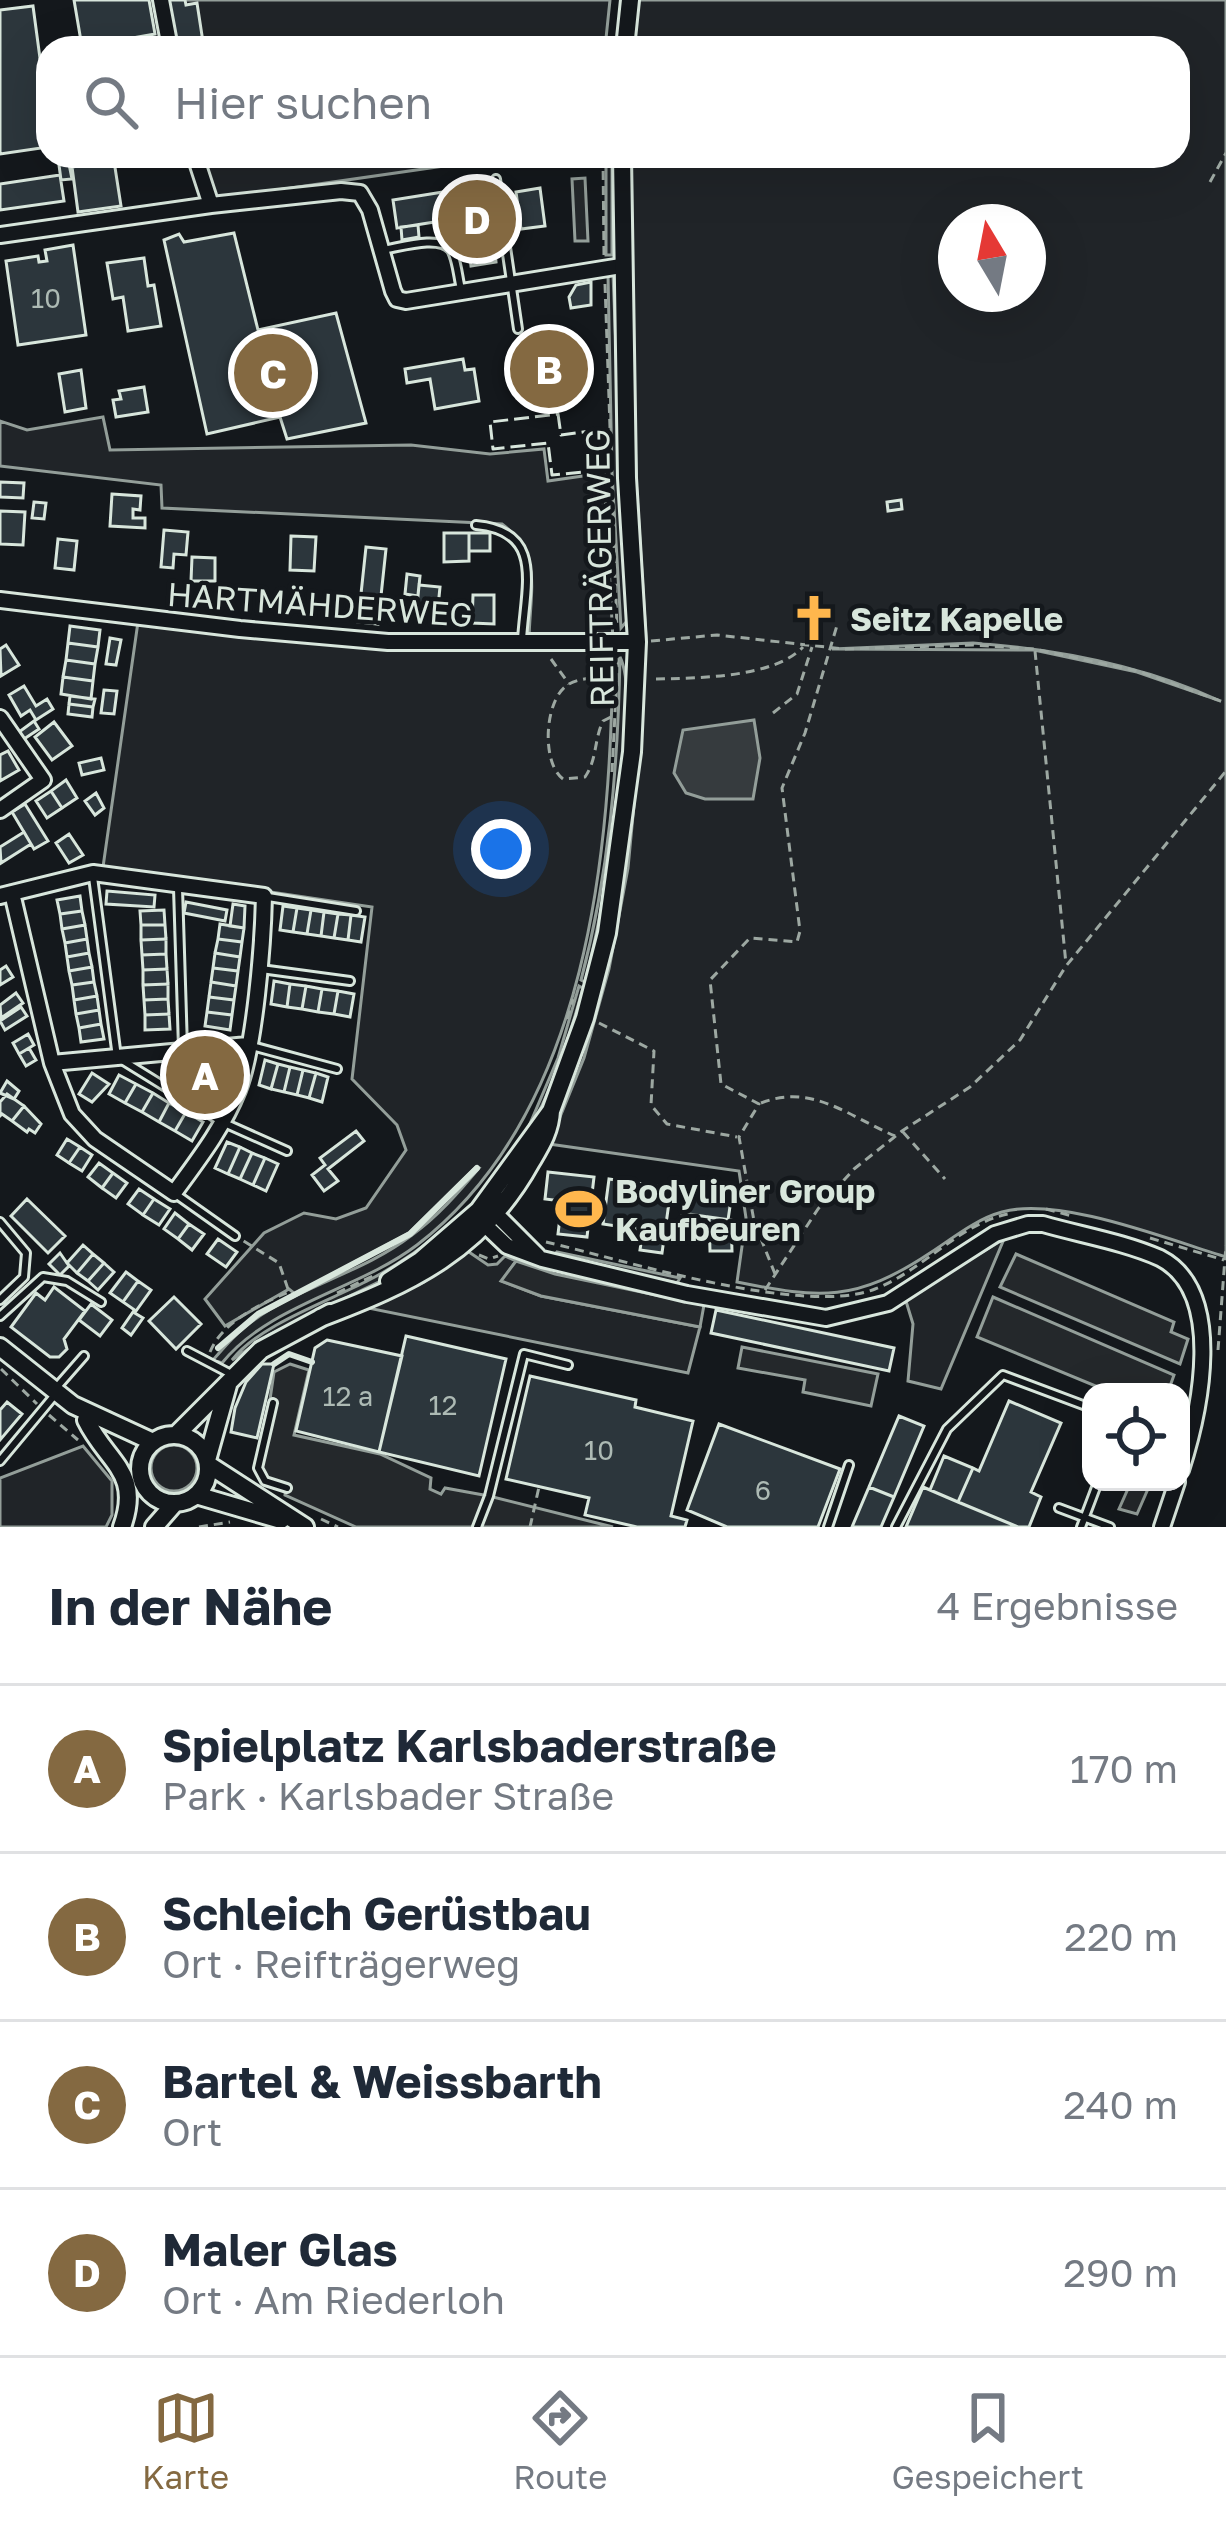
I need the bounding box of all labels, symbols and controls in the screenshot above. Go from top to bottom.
search box [36,36,1190,168]
icon: search [78,69,144,135]
text: Hier suchen [174,75,432,129]
pin: D [438,174,516,264]
north arrow [938,204,1046,312]
house number: 10 [31,282,61,314]
pin: B [510,324,588,414]
pin: C [234,328,312,418]
street label: REIFTRÄGERWEG [577,429,621,707]
street label: HARTMÄHDERWEG [166,574,474,634]
church icon: Seitz Kapelle [789,593,839,643]
place label: Seitz Kapelle [850,599,1063,638]
your location [471,819,531,879]
pin: A [166,1030,244,1120]
place label: Bodyliner Group Kaufbeuren [615,1171,875,1248]
sports icon: Bodyliner Group Kaufbeuren [554,1184,604,1234]
house number: 12 a [323,1380,373,1412]
map controls [1082,1383,1190,1491]
button: locate [1082,1383,1190,1491]
house number: 12 [429,1389,457,1421]
house number: 10 [584,1434,614,1466]
house number: 6 [755,1474,771,1506]
text: In der Nähe [48,1575,332,1636]
text: 4 Ergebnisse [937,1582,1178,1629]
text: Spielplatz Karlsbaderstraße [162,1718,776,1772]
text: A [73,1745,101,1792]
text: 170 m [1070,1745,1178,1792]
text: Park · Karlsbader Straße [162,1772,614,1819]
text: Schleich Gerüstbau [162,1886,591,1940]
text: B [73,1913,101,1960]
text: 220 m [1064,1913,1178,1960]
text: Ort · Reifträgerweg [162,1940,520,1987]
text: Bartel & Weissbarth [162,2054,602,2108]
text: C [73,2081,101,2128]
text: 240 m [1063,2081,1178,2128]
text: Ort [162,2108,222,2155]
text: Maler Glas [162,2222,398,2276]
text: D [73,2249,101,2296]
text: 290 m [1063,2249,1178,2296]
text: Ort · Am Riederloh [162,2276,505,2323]
tab: Karte [142,2385,229,2496]
tab: Route [513,2385,607,2496]
tab: Gespeichert [892,2385,1084,2496]

